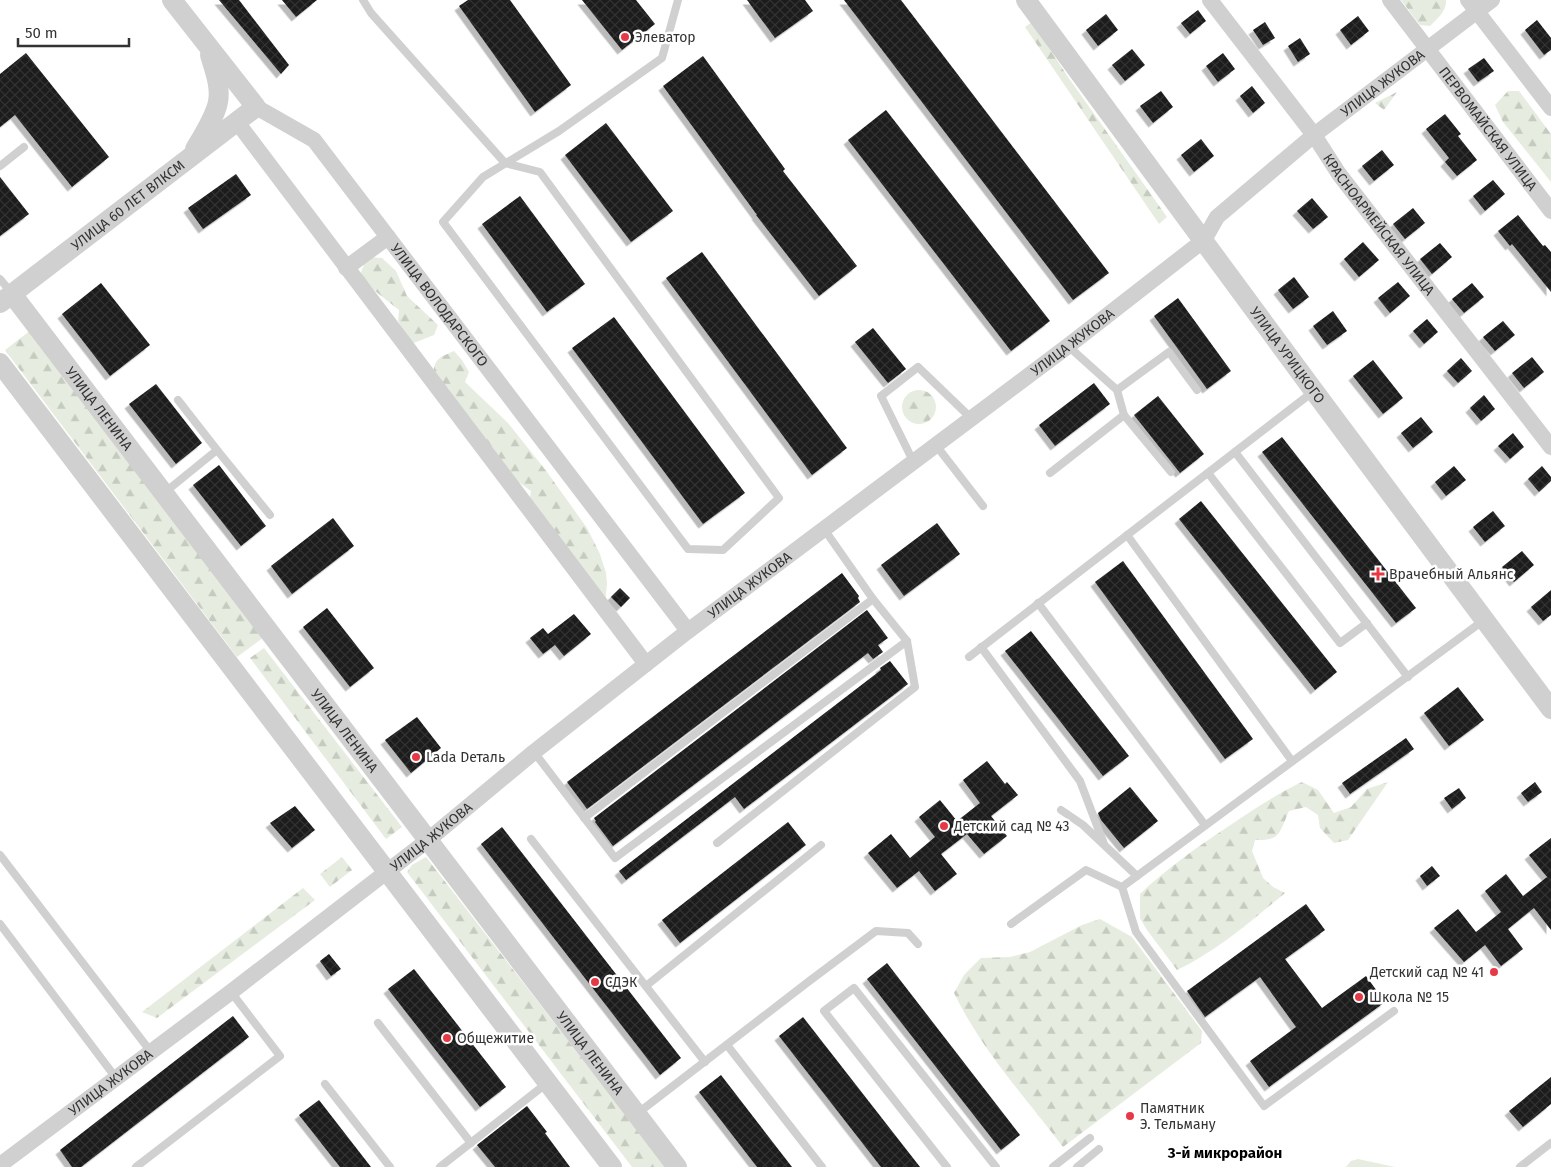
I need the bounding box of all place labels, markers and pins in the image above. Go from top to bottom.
place label: Элеватор [635,29,696,46]
marker: Элеватор [619,31,631,43]
place label: Врачебный Альянс [1389,566,1514,583]
marker: Врачебный Альянс [1371,567,1385,581]
place label: Lada Dеталь [426,749,505,766]
marker: Lada Dеталь [410,751,422,763]
place label: Детский сад № 43 [953,818,1070,835]
marker: Детский сад № 43 [938,820,950,832]
place label: Детский сад № 41 [1369,964,1484,981]
marker: Детский сад № 41 [1488,966,1500,978]
place label: СДЭК [605,974,638,991]
marker: СДЭК [589,976,601,988]
place label: Школа № 15 [1369,989,1449,1006]
marker: Школа № 15 [1353,991,1365,1003]
place label: Общежитие [457,1030,534,1047]
marker: Общежитие [441,1032,453,1044]
place label: Памятник Э. Тельману [1140,1100,1216,1133]
marker: Памятник Э. Тельману [1124,1110,1136,1122]

